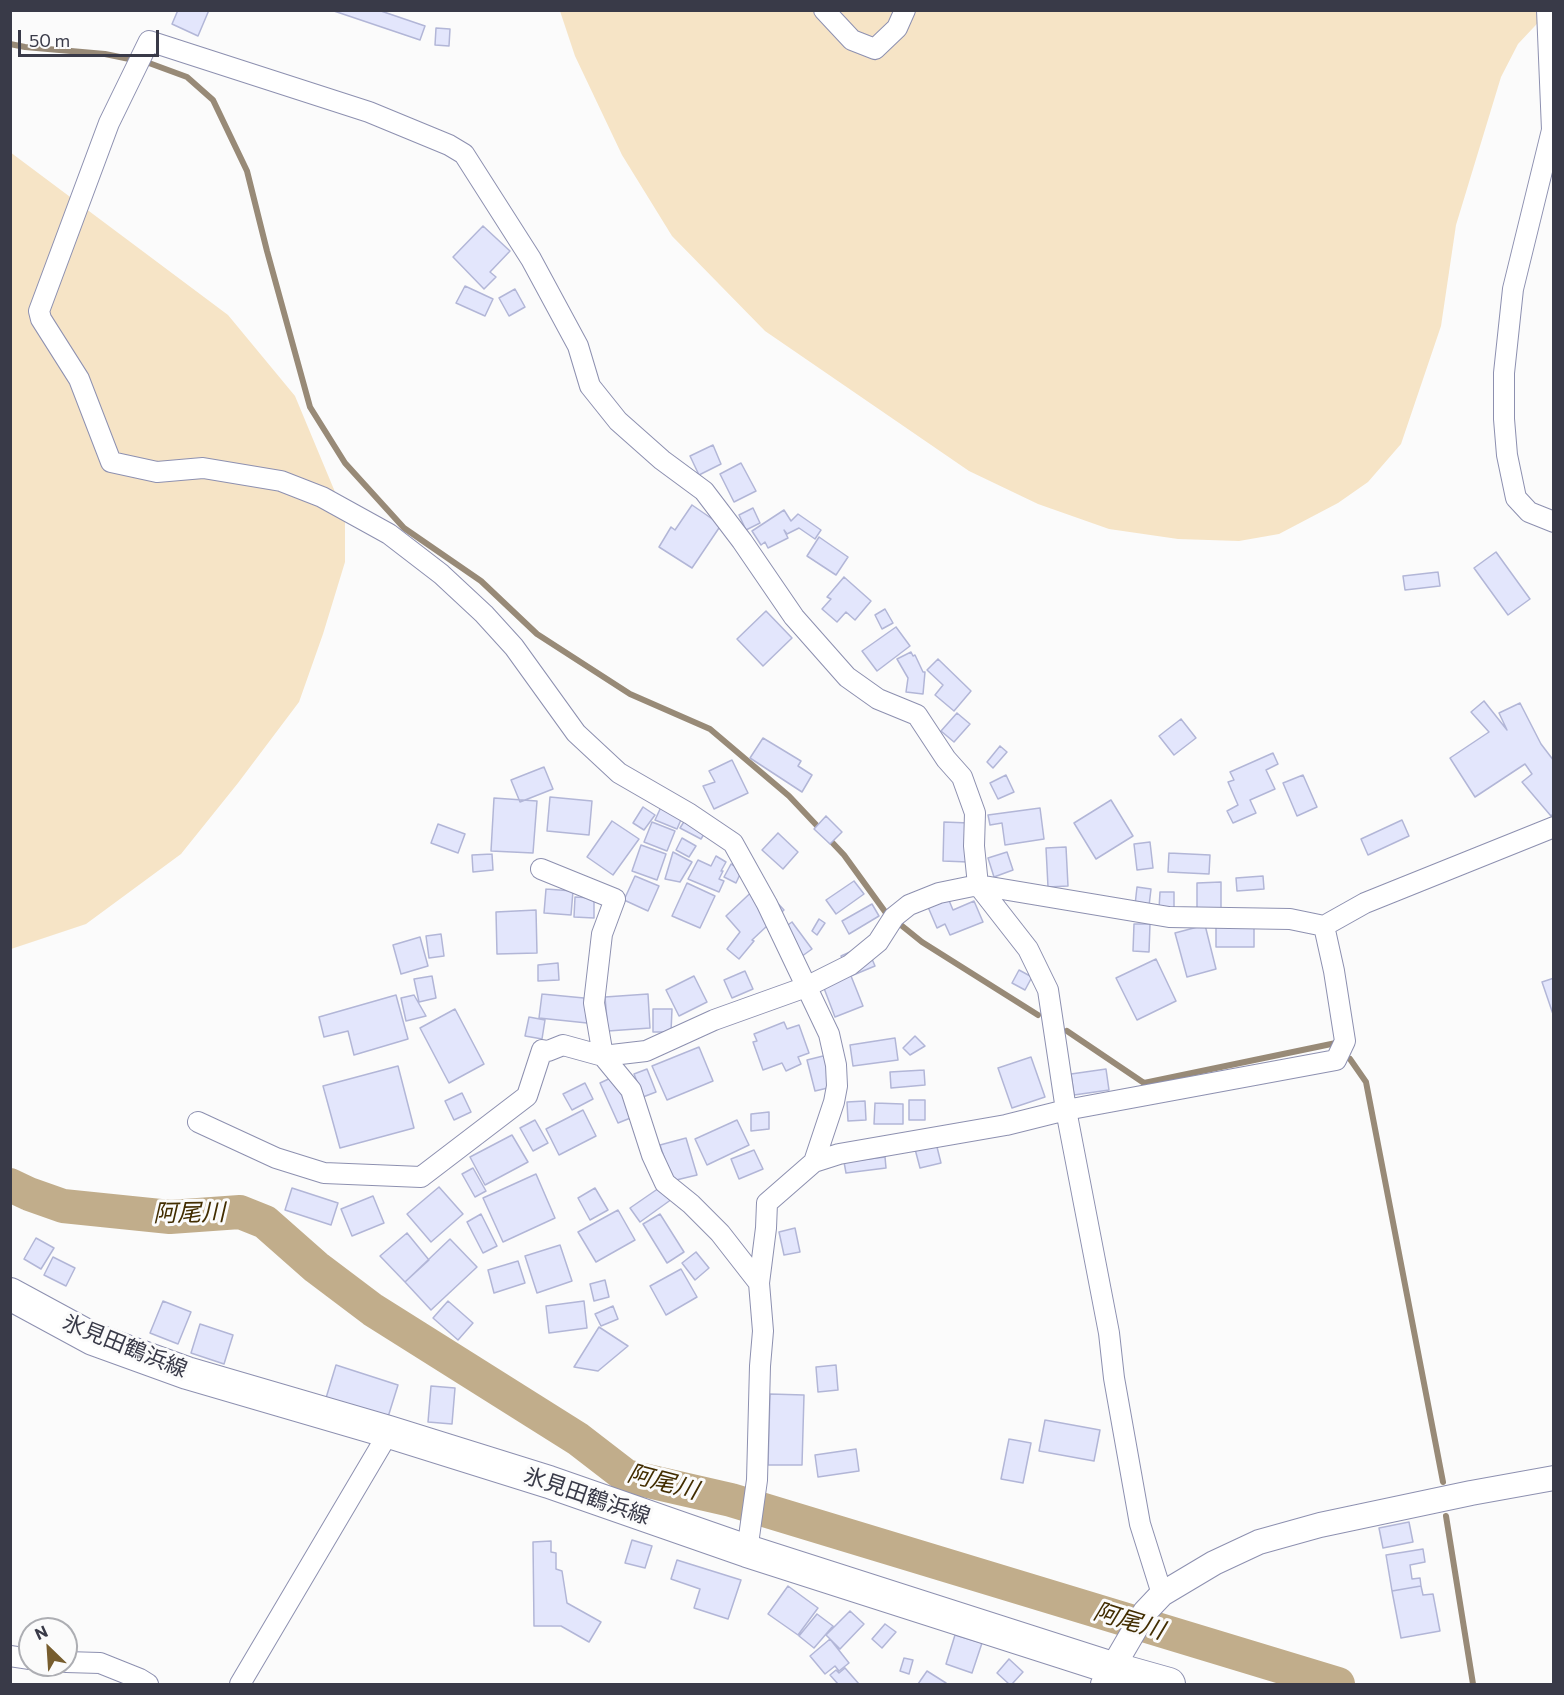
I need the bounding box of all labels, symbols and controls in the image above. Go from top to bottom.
scale bar [21,18,162,56]
text: 50 m [29,29,70,51]
water label: 阿尾川 [153,1198,225,1228]
street label: 氷見田鶴浜線 [59,1309,191,1383]
water label: 阿尾川 [624,1459,702,1505]
street label: 氷見田鶴浜線 [520,1462,654,1530]
water label: 阿尾川 [1090,1597,1168,1645]
north arrow [18,1617,78,1677]
text: N [32,1621,50,1643]

